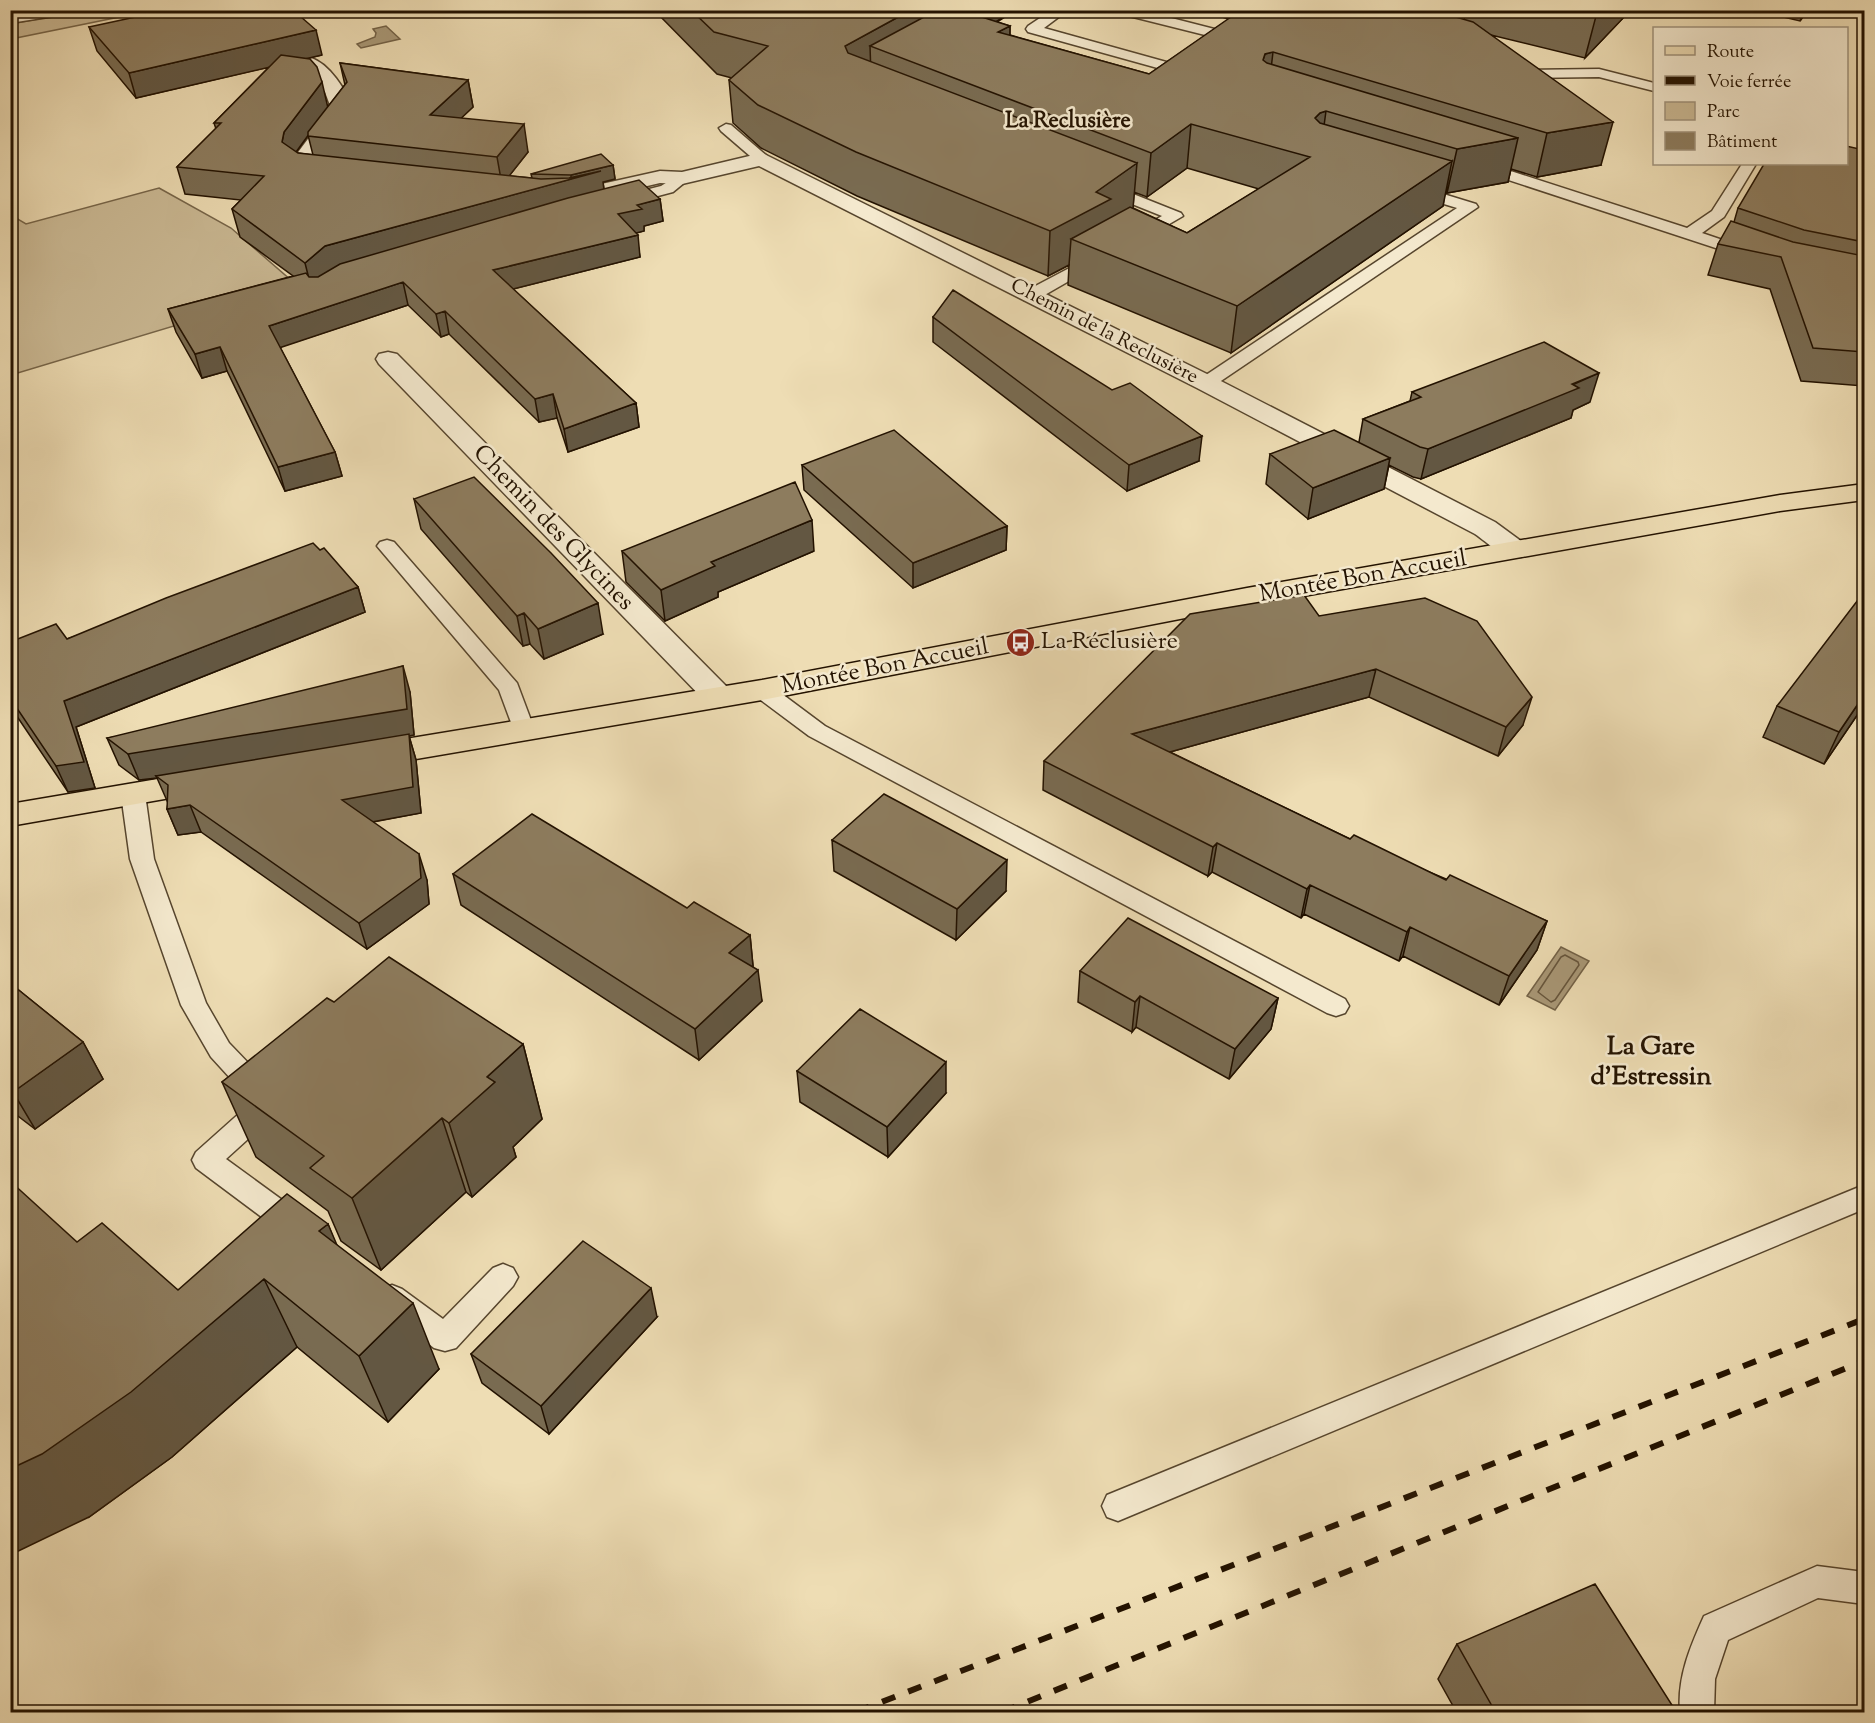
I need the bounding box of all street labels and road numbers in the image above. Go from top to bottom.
street label: Chemin de la Reclusière [1005,272,1203,392]
street label: Chemin des Glycines [465,437,641,619]
street label: Montée Bon Accueil [1256,542,1470,612]
street label: Montée Bon Accueil [778,630,992,704]

